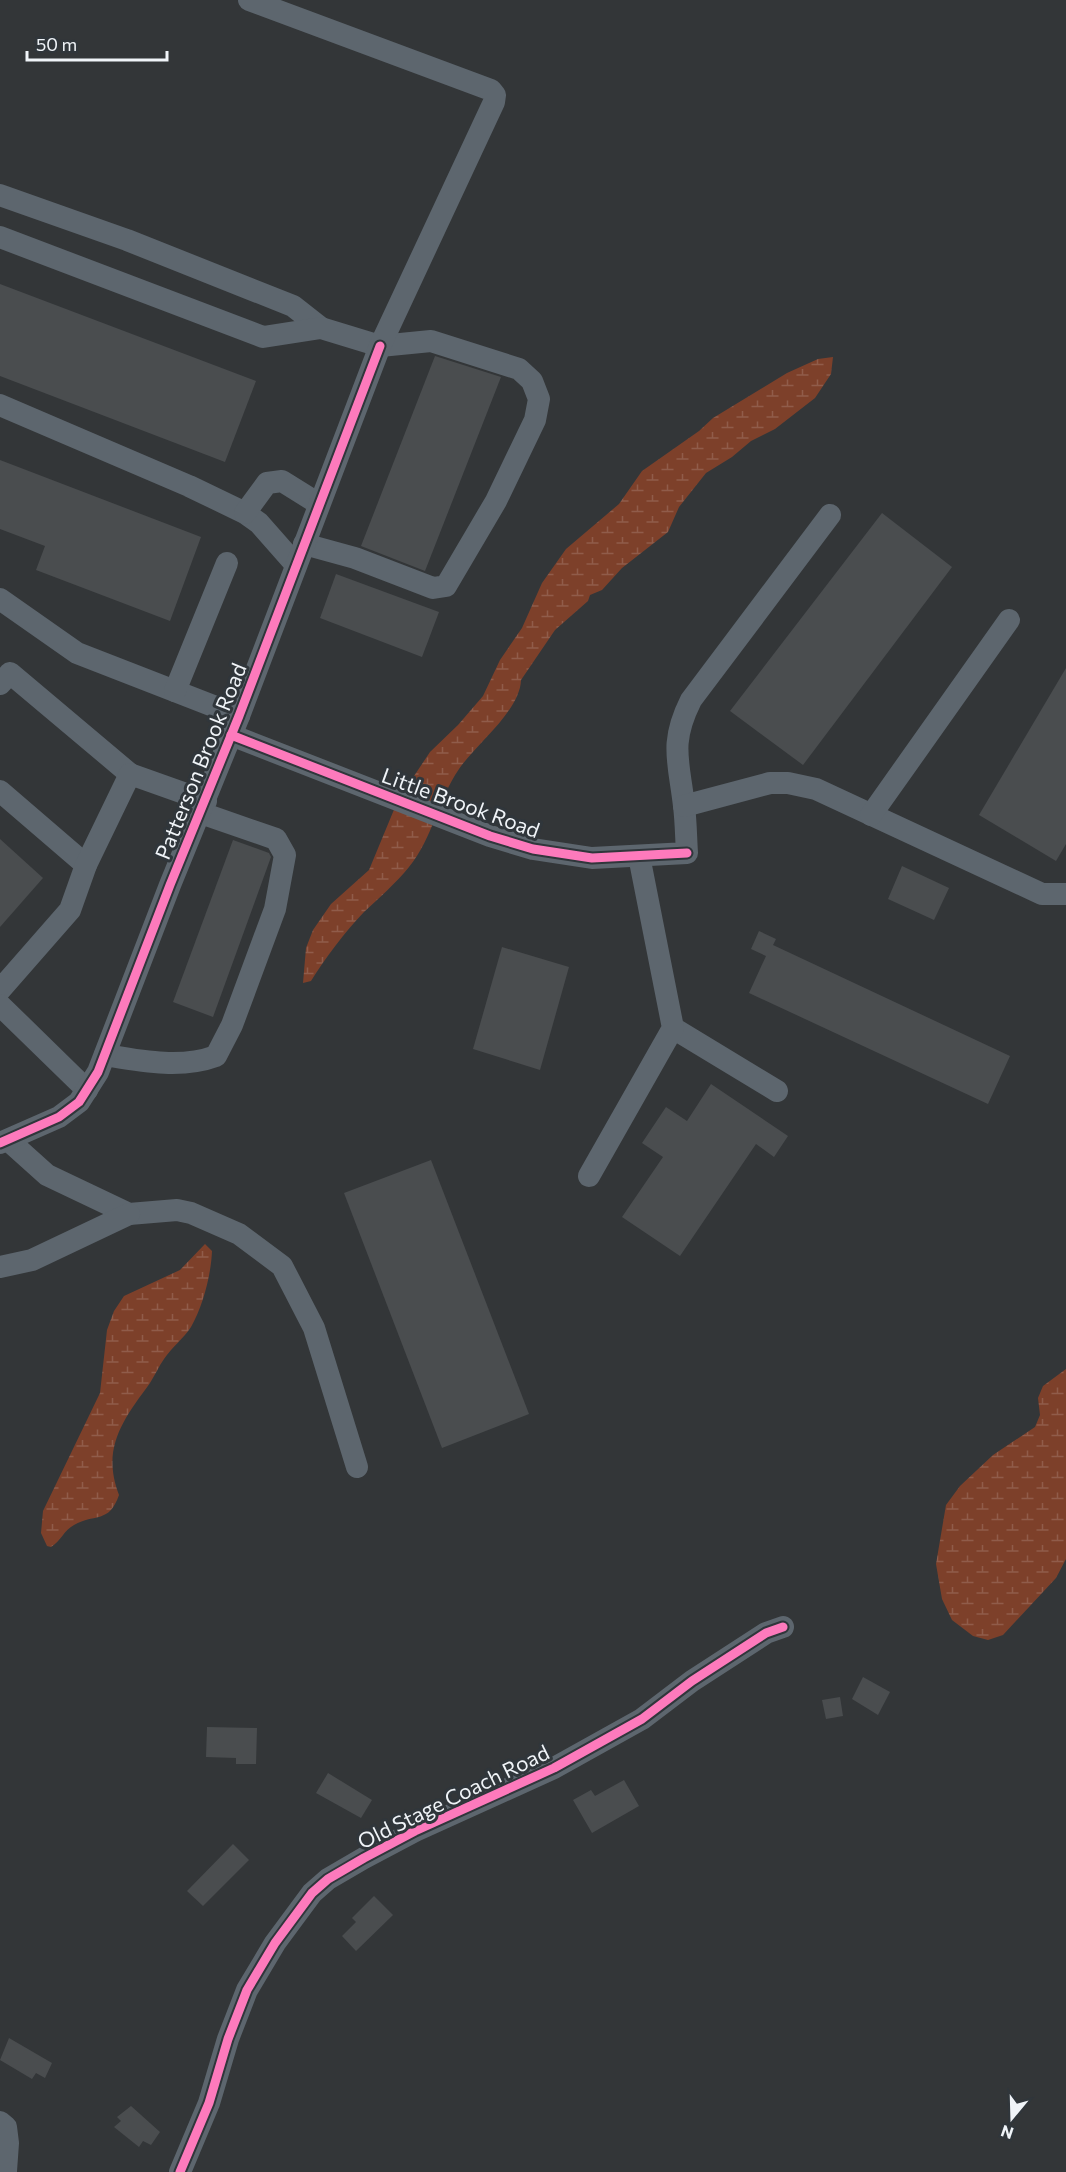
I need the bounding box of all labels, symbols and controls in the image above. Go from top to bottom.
scale bar [27,24,166,62]
text: 50 m [36,33,77,55]
street label: Patterson Brook Road [149,659,251,863]
street label: Little Brook Road [379,762,543,842]
street label: Old Stage Coach Road [353,1739,553,1853]
north arrow [982,2088,1042,2148]
text: N [998,2122,1016,2144]

